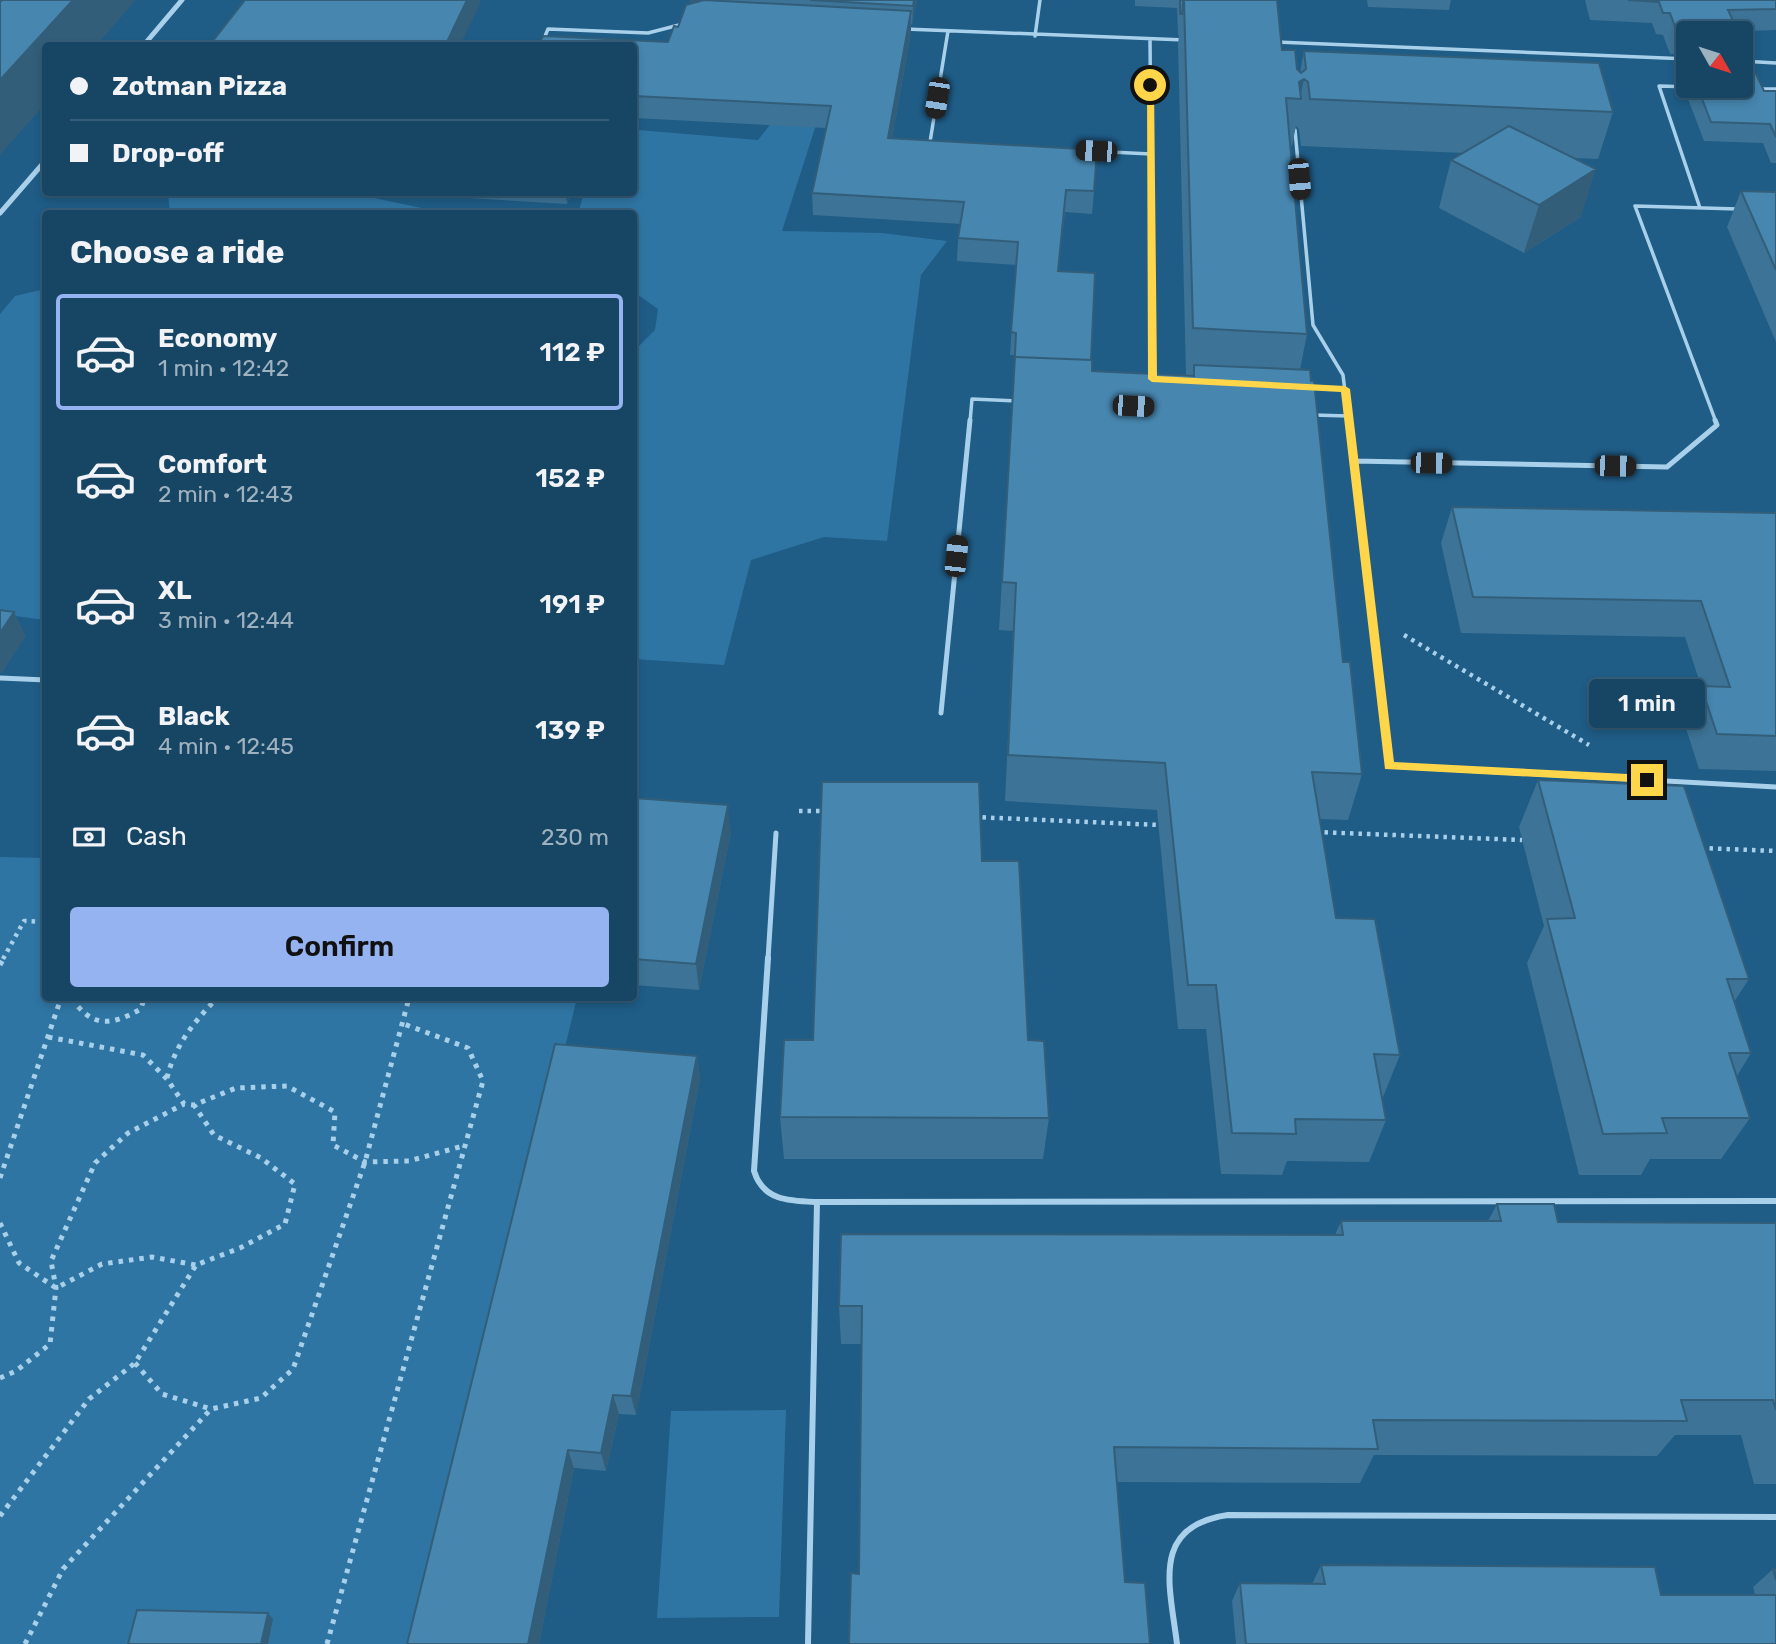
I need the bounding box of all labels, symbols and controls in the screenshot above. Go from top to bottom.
north arrow [1676,21,1754,98]
map controls [1676,21,1753,98]
route start [1134,69,1166,101]
text: Zotman Pizza [112,71,287,102]
car [924,76,951,120]
text: Drop-off [112,138,224,169]
car [1075,139,1118,163]
car [1287,157,1312,201]
text: Choose a ride [70,233,284,271]
icon: car [74,321,137,384]
text: Economy [158,323,277,354]
text: 112 ₽ [539,337,605,368]
text: 1 min · 12:42 [158,354,289,382]
car [1112,394,1155,418]
icon: car [74,447,137,510]
text: Comfort [158,449,267,480]
car [1410,452,1453,474]
car [1594,455,1637,477]
text: 152 ₽ [535,463,605,494]
text: 2 min · 12:43 [158,480,293,508]
car [944,534,969,578]
icon: car [74,573,137,636]
text: XL [158,575,191,606]
text: 191 ₽ [540,589,605,620]
text: 3 min · 12:44 [158,606,294,634]
callout: 1 min [1589,678,1705,728]
text: 1 min [1618,689,1676,717]
icon: car [74,699,137,762]
text: Black [158,701,230,732]
text: 139 ₽ [535,715,605,746]
text: 4 min · 12:45 [158,732,294,760]
route end [1631,764,1663,796]
icon: cash [70,818,108,856]
text: Cash [126,821,187,852]
text: 230 m [541,823,609,851]
button: Confirm [70,907,609,987]

